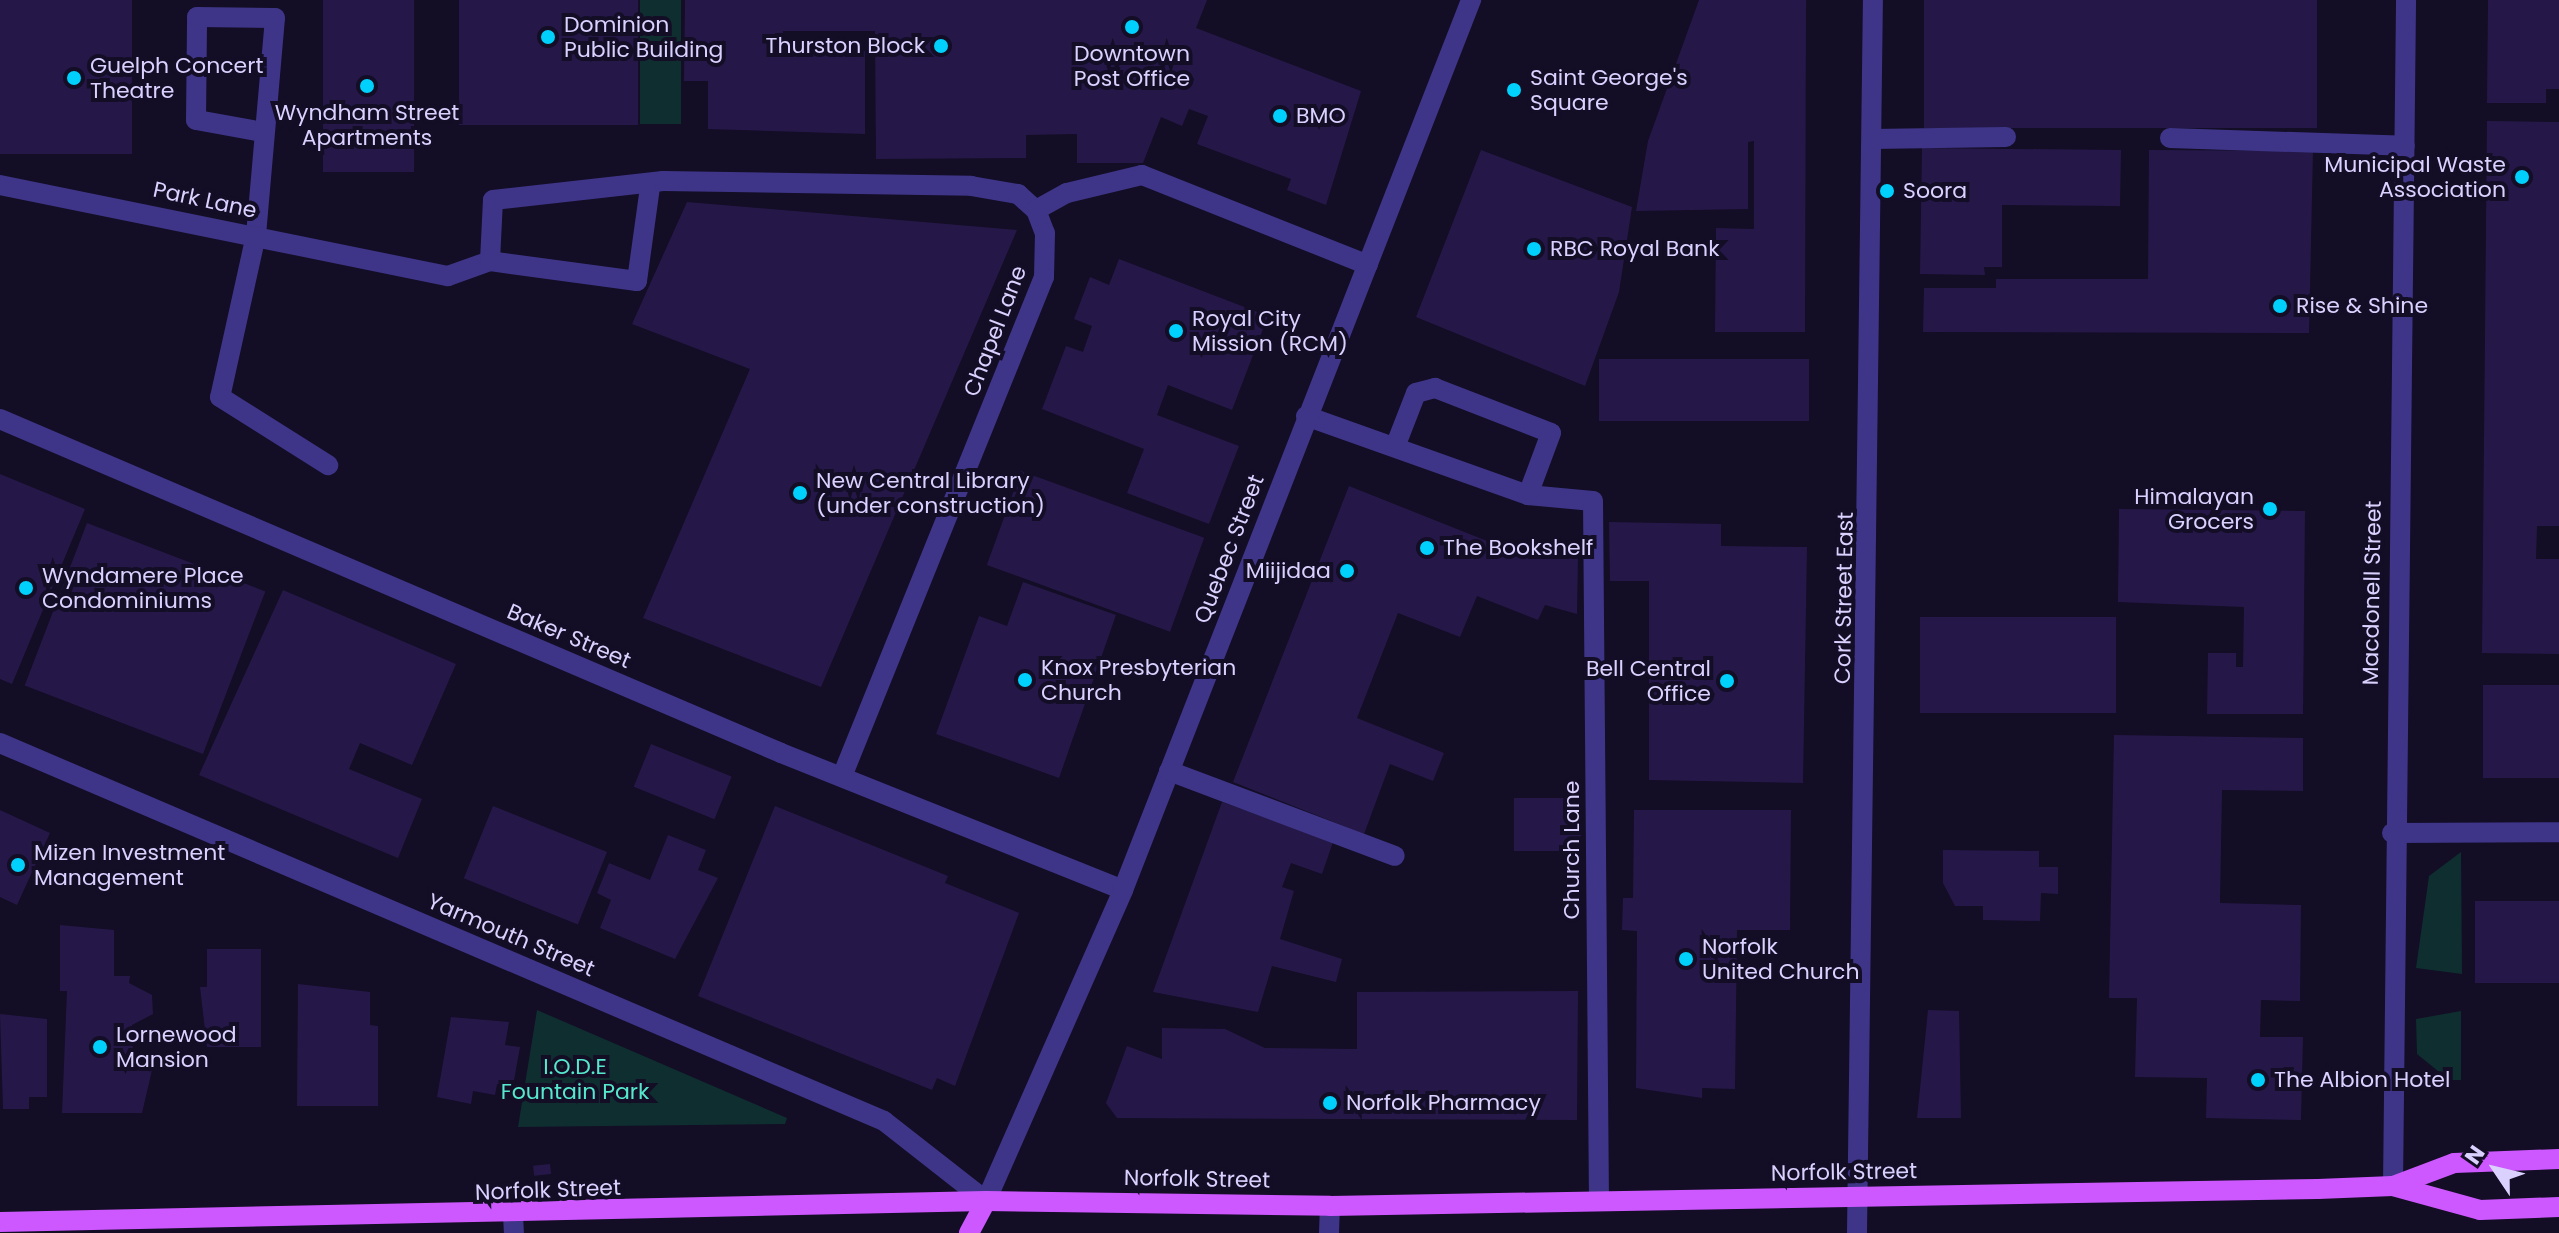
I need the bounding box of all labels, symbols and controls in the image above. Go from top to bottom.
place label: Dominion Public Building [564,11,723,62]
marker: Downtown Post Office [1123,18,1141,36]
marker: Dominion Public Building [539,28,557,46]
place label: Thurston Block [766,33,925,59]
marker: Thurston Block [932,37,950,55]
place label: Downtown Post Office [1074,40,1190,92]
place label: Guelph Concert Theatre [90,52,263,104]
place label: Saint George's Square [1530,64,1688,116]
marker: Guelph Concert Theatre [65,69,83,87]
marker: Wyndham Street Apartments [358,77,376,95]
marker: Saint George's Square [1505,81,1523,99]
place label: Wyndham Street Apartments [275,99,459,150]
place label: BMO [1296,103,1346,129]
marker: BMO [1271,107,1289,125]
place label: Municipal Waste Association [2324,151,2506,202]
marker: Municipal Waste Association [2513,168,2531,186]
street label: Park Lane [151,176,259,224]
place label: Soora [1903,178,1967,204]
marker: Soora [1878,182,1896,200]
place label: RBC Royal Bank [1550,236,1719,262]
marker: RBC Royal Bank [1525,240,1543,258]
street label: Chapel Lane [958,262,1032,400]
place label: Rise & Shine [2296,293,2428,319]
marker: Rise & Shine [2271,297,2289,315]
place label: Royal City Mission (RCM) [1192,305,1348,356]
marker: Royal City Mission (RCM) [1167,322,1185,340]
place label: New Central Library (under construction) [816,467,1045,518]
street label: Quebec Street [1189,471,1269,627]
place label: Himalayan Grocers [2134,483,2254,534]
marker: New Central Library (under construction) [791,484,809,502]
marker: Himalayan Grocers [2261,500,2279,518]
street label: Macdonell Street [2357,500,2387,686]
street label: Cork Street East [1829,512,1859,684]
place label: The Bookshelf [1443,535,1593,561]
marker: The Bookshelf [1418,539,1436,557]
place label: Miijidaa [1246,558,1331,584]
place label: Wyndamere Place Condominiums [42,562,244,614]
marker: Miijidaa [1338,562,1356,580]
marker: Wyndamere Place Condominiums [17,579,35,597]
street label: Baker Street [503,598,635,674]
place label: Knox Presbyterian Church [1041,654,1236,706]
place label: Bell Central Office [1586,655,1711,706]
marker: Knox Presbyterian Church [1016,671,1034,689]
marker: Bell Central Office [1718,672,1736,690]
street label: Church Lane [1559,781,1585,919]
place label: Mizen Investment Management [34,839,225,890]
marker: Mizen Investment Management [9,856,27,874]
street label: Yarmouth Street [423,888,599,982]
place label: Norfolk United Church [1702,933,1860,984]
marker: Norfolk United Church [1677,950,1695,968]
place label: Lornewood Mansion [116,1021,237,1072]
marker: Lornewood Mansion [91,1038,109,1056]
park label: I.O.D.E Fountain Park [501,1053,649,1104]
place label: The Albion Hotel [2274,1067,2450,1093]
marker: The Albion Hotel [2249,1071,2267,1089]
place label: Norfolk Pharmacy [1346,1090,1541,1116]
marker: Norfolk Pharmacy [1321,1094,1339,1112]
north arrow [2455,1129,2535,1209]
text: N [2457,1139,2492,1171]
street label: Norfolk Street [1771,1158,1917,1186]
street label: Norfolk Street [1124,1165,1270,1193]
street label: Norfolk Street [475,1174,621,1206]

